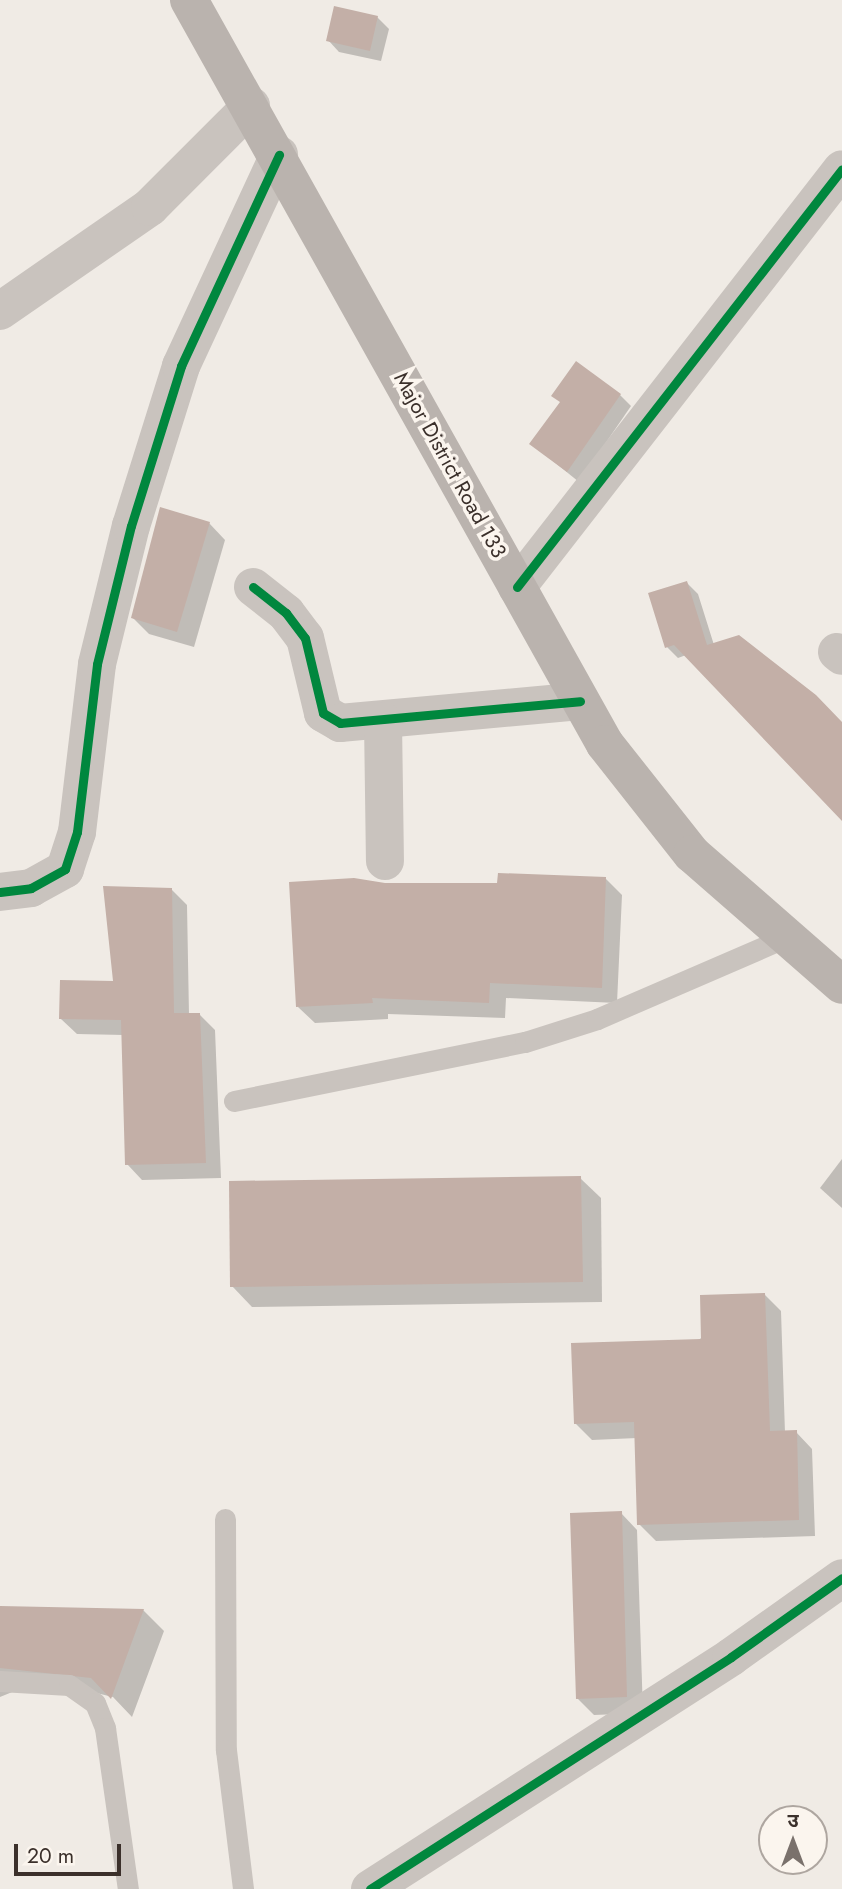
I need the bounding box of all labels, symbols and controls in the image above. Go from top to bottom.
street label: Major District Road 133 [388,368,512,562]
north arrow [758,1805,828,1875]
text: उ [787,1807,799,1834]
scale bar [18,1829,124,1873]
text: 20 m [27,1841,74,1871]

